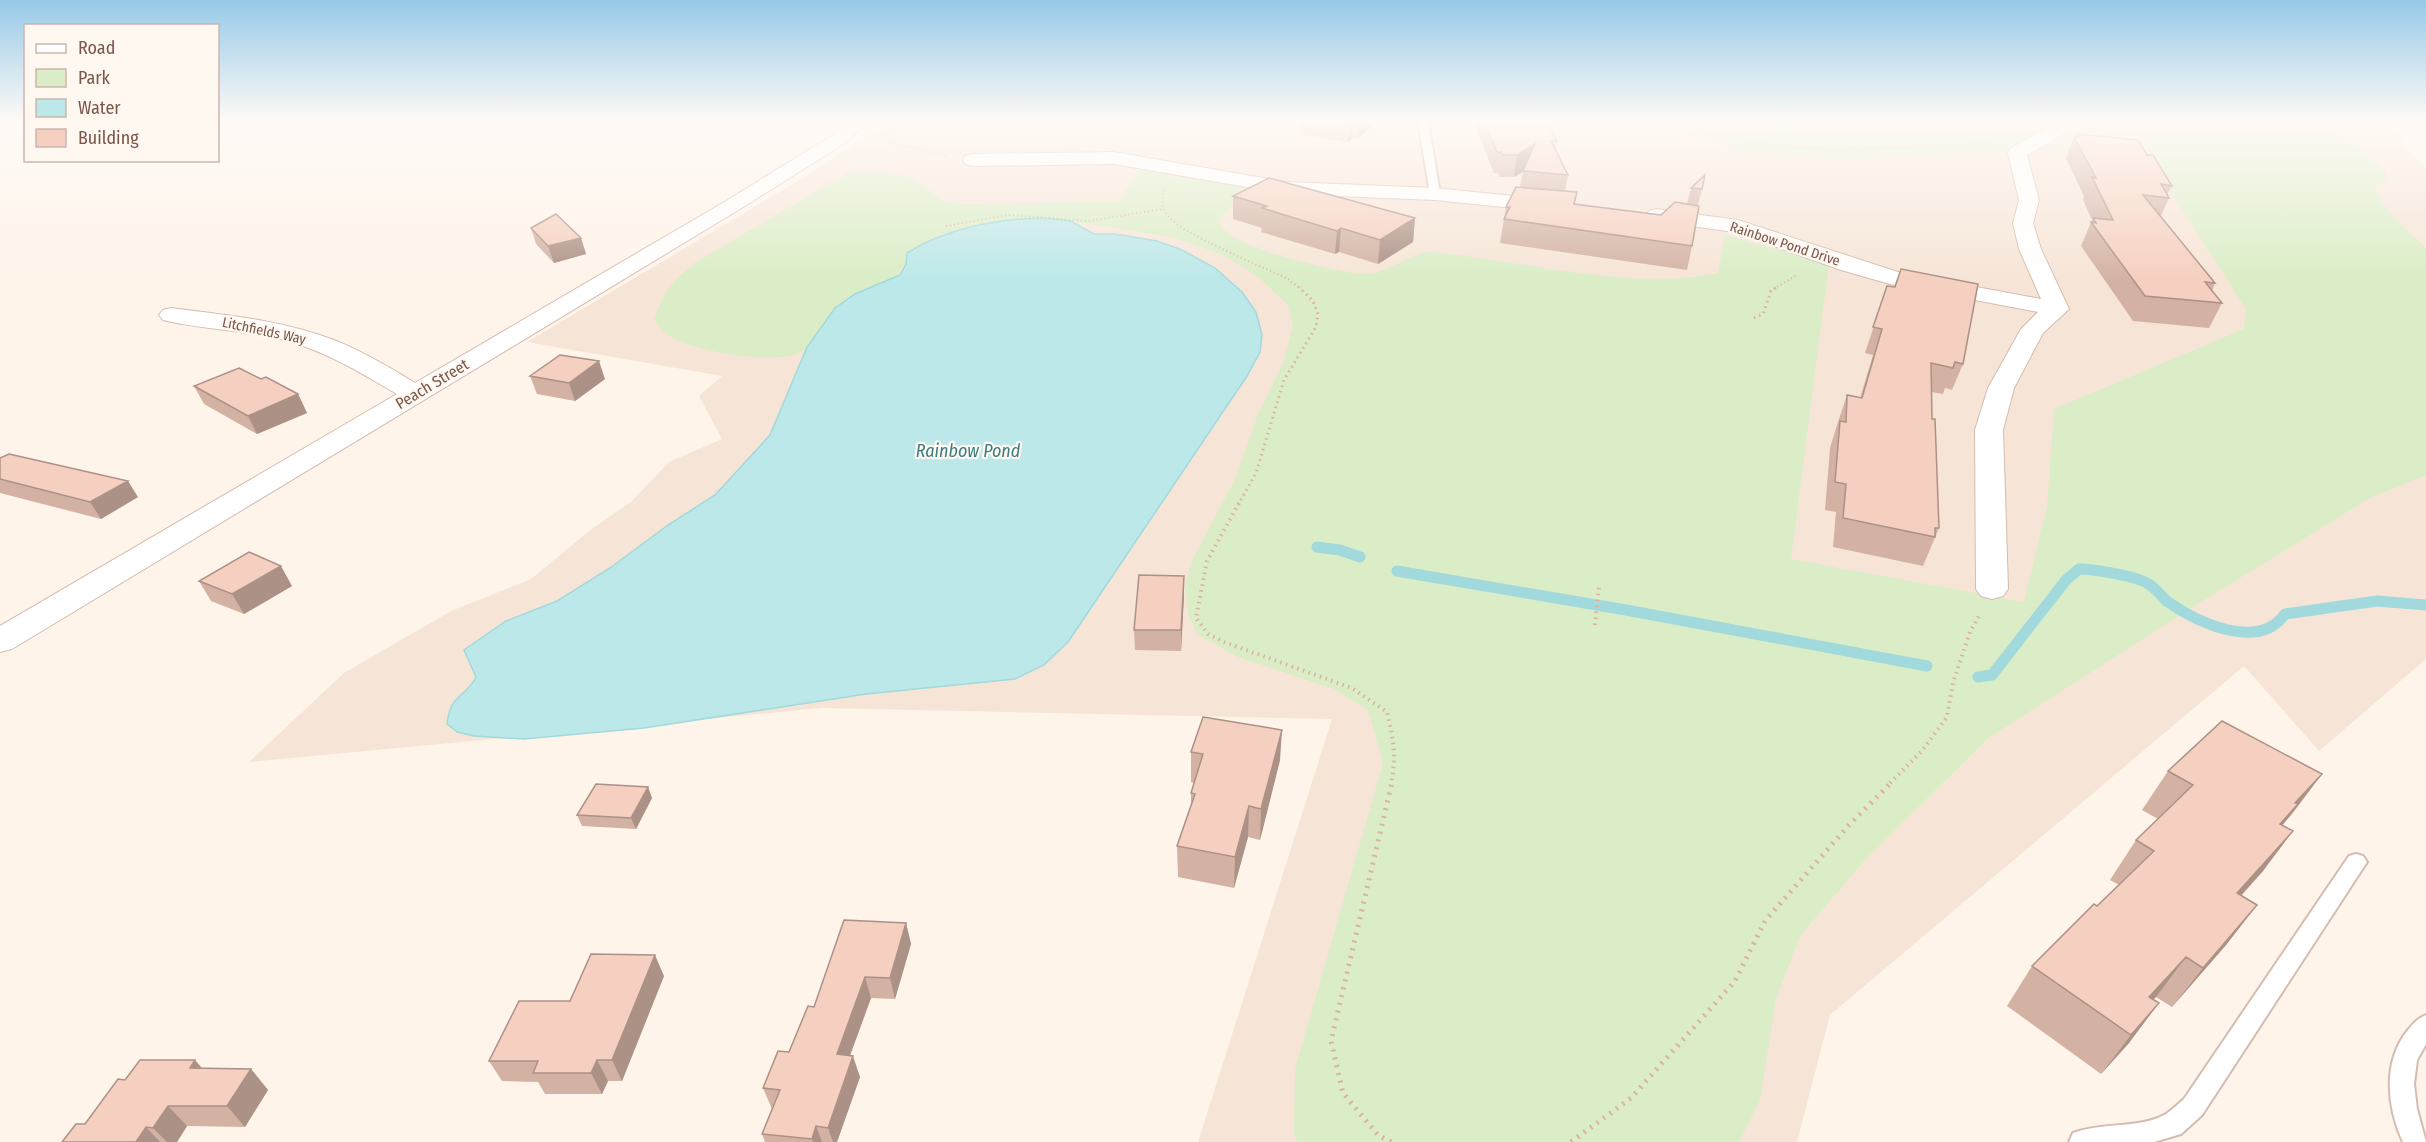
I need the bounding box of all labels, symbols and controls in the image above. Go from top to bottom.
legend [24,24,219,162]
text: Road [78,37,115,59]
text: Park [78,67,111,89]
text: Water [78,97,121,119]
text: Building [78,127,139,149]
street label: Rainbow Pond Drive [1728,218,1842,270]
street label: Litchfields Way [221,314,308,348]
street label: Peach Street [392,354,473,413]
water label: Rainbow Pond [916,440,1021,462]

